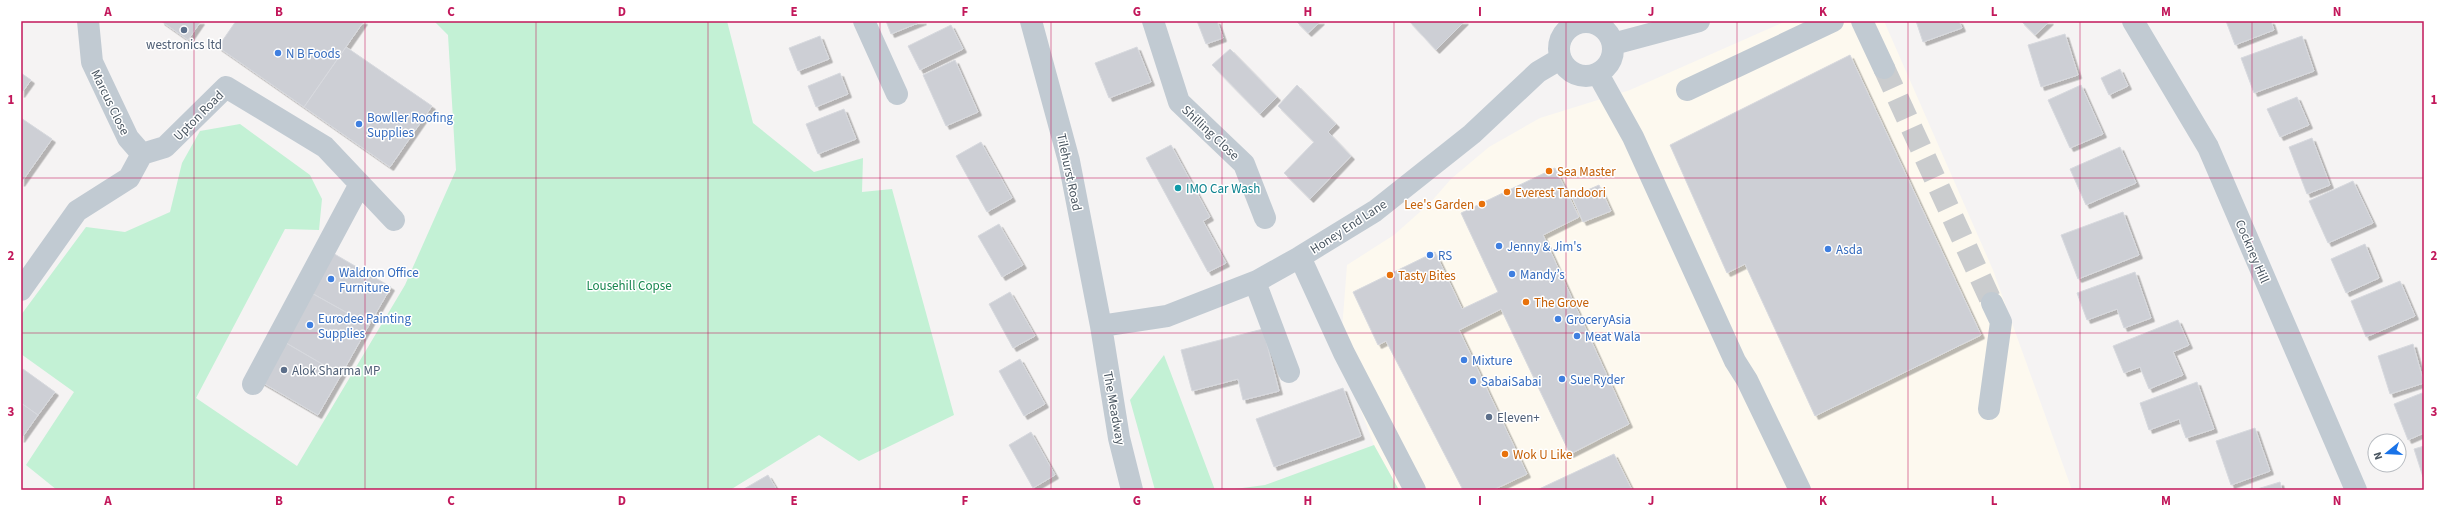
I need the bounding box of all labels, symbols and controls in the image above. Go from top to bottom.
text: A [103,3,112,21]
text: B [275,3,283,21]
text: C [447,3,455,21]
text: D [618,3,626,21]
text: E [790,3,798,21]
text: F [962,3,969,21]
text: G [1133,3,1141,21]
text: H [1304,3,1312,21]
text: I [1478,3,1482,21]
text: J [1648,3,1654,21]
text: K [1819,3,1828,21]
text: L [1991,3,1998,21]
text: M [2161,3,2171,21]
text: N [2333,3,2341,21]
marker: westronics ltd [179,25,189,35]
place label: westronics ltd [146,36,222,54]
place label: N B Foods [286,45,341,63]
marker: N B Foods [273,48,283,58]
street label: Marcus Close [86,67,134,138]
street label: Upton Road [170,87,228,145]
text: 1 [8,91,15,109]
text: 1 [2431,91,2438,109]
street label: Shilling Close [1177,101,1243,164]
place label: Bowller Roofing Supplies [367,109,454,142]
marker: Bowller Roofing Supplies [354,119,364,129]
street label: Tilehurst Road [1052,132,1086,213]
place label: Sea Master [1557,163,1616,181]
marker: Sea Master [1544,166,1554,176]
place label: IMO Car Wash [1186,180,1260,198]
marker: IMO Car Wash [1173,183,1183,193]
place label: Everest Tandoori [1515,184,1606,202]
marker: Everest Tandoori [1502,187,1512,197]
street label: Honey End Lane [1307,195,1390,258]
place label: Lee's Garden [1404,196,1474,214]
marker: Lee's Garden [1477,199,1487,209]
street label: Cockney Hill [2231,217,2274,286]
place label: Jenny & Jim's [1507,238,1582,256]
marker: Jenny & Jim's [1494,241,1504,251]
place label: Asda [1836,241,1863,259]
marker: Asda [1823,244,1833,254]
text: 2 [8,247,15,265]
place label: RS [1438,247,1452,265]
text: 2 [2431,247,2438,265]
marker: RS [1425,250,1435,260]
place label: Waldron Office Furniture [339,264,419,297]
place label: Mandy’s [1520,266,1565,284]
place label: Tasty Bites [1398,267,1456,285]
marker: Mandy’s [1507,269,1517,279]
marker: Tasty Bites [1385,270,1395,280]
marker: Waldron Office Furniture [326,274,336,284]
park label: Lousehill Copse [586,277,672,295]
place label: The Grove [1534,294,1589,312]
marker: The Grove [1521,297,1531,307]
place label: Eurodee Painting Supplies [318,310,411,343]
place label: GroceryAsia [1566,311,1631,329]
marker: GroceryAsia [1553,314,1563,324]
marker: Eurodee Painting Supplies [305,320,315,330]
place label: Meat Wala [1585,328,1641,346]
marker: Meat Wala [1572,331,1582,341]
place label: Mixture [1472,352,1512,370]
marker: Mixture [1459,355,1469,365]
place label: Alok Sharma MP [292,362,380,380]
marker: Alok Sharma MP [279,365,289,375]
street label: The Meadway [1099,370,1129,446]
place label: Sue Ryder [1570,371,1625,389]
place label: SabaiSabai [1481,373,1542,391]
marker: Sue Ryder [1557,374,1567,384]
marker: SabaiSabai [1468,376,1478,386]
text: 3 [8,403,15,421]
text: 3 [2431,403,2438,421]
place label: Eleven+ [1497,409,1540,427]
marker: Eleven+ [1484,412,1494,422]
north arrow [2367,433,2407,473]
place label: Wok U Like [1513,446,1572,464]
marker: Wok U Like [1500,449,1510,459]
text: N [2370,450,2386,462]
text: A [103,492,112,510]
text: B [275,492,283,510]
text: C [447,492,455,510]
text: D [618,492,626,510]
text: E [790,492,798,510]
text: F [962,492,969,510]
text: G [1133,492,1141,510]
text: H [1304,492,1312,510]
text: I [1478,492,1482,510]
text: J [1648,492,1654,510]
text: K [1819,492,1828,510]
text: L [1991,492,1998,510]
text: M [2161,492,2171,510]
text: N [2333,492,2341,510]

